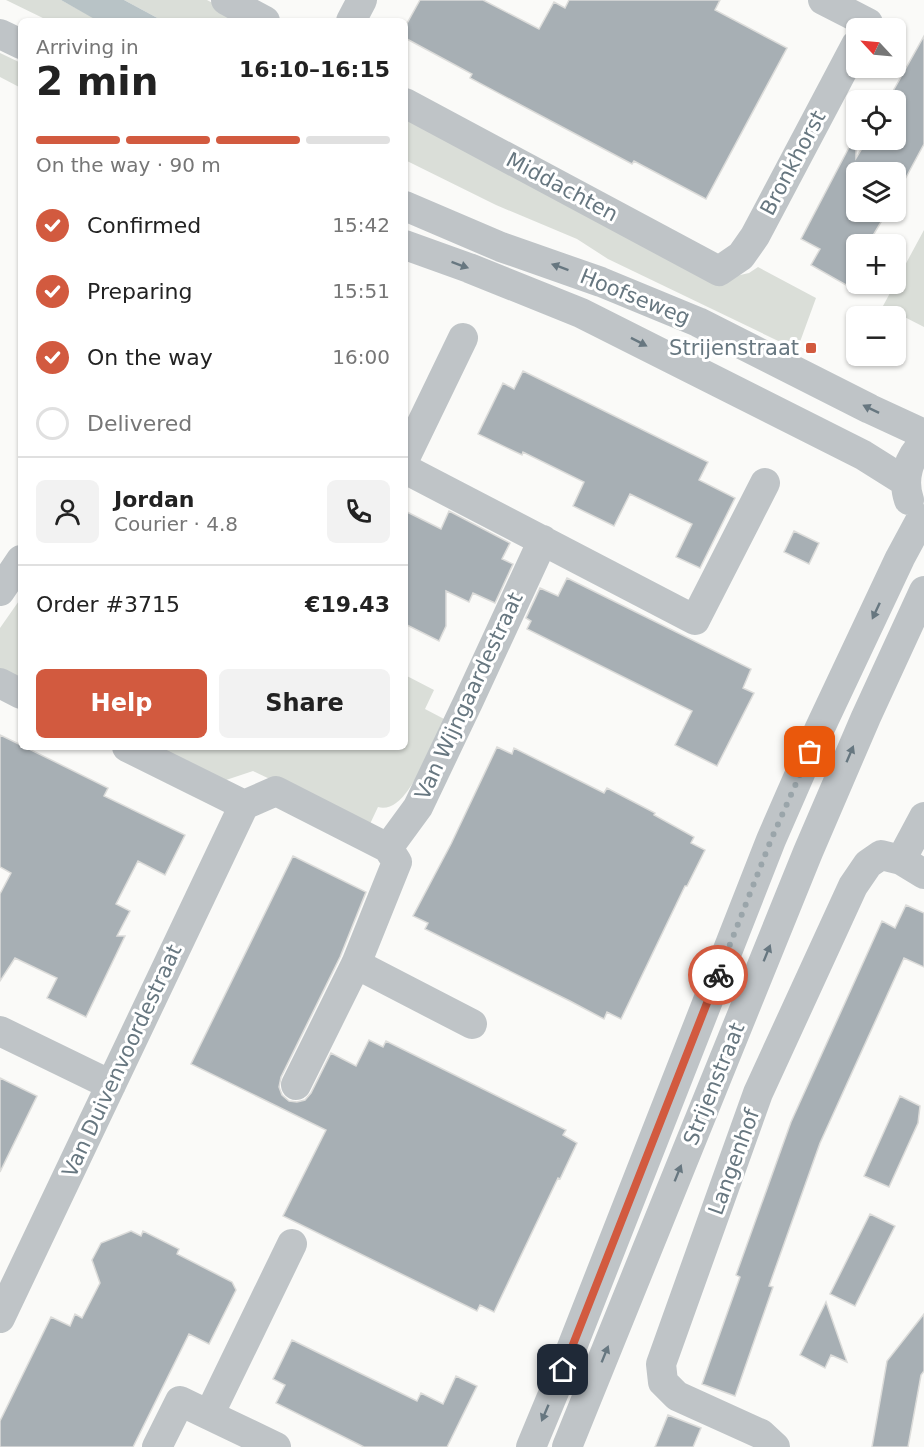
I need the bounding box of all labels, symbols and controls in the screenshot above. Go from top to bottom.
north arrow [846,18,906,78]
map controls [846,18,906,366]
text: Arriving in [36,35,139,59]
text: 16:10–16:15 [239,57,390,82]
text: 2 min [36,59,158,104]
button: locate [846,90,906,150]
street label: Bronkhorst [755,107,831,219]
street label: Middachten [502,148,622,226]
text: On the way · 90 m [36,153,221,177]
button: layers [846,162,906,222]
icon: check [36,209,69,242]
text: Confirmed [87,213,201,238]
text: 15:42 [332,213,390,237]
button: + [846,234,906,294]
one-way arrow [451,260,469,270]
one-way arrow [551,262,569,272]
street label: Hoofseweg [577,264,693,330]
icon: check [36,275,69,308]
text: Preparing [87,279,193,304]
text: 15:51 [332,279,390,303]
button: − [846,306,906,366]
place label: Strijenstraat [669,336,799,360]
one-way arrow [630,337,648,347]
icon: check [36,341,69,374]
marker: Strijenstraat [804,341,818,355]
text: On the way [87,345,213,370]
text: 16:00 [332,345,390,369]
one-way arrow [863,404,880,414]
text: Delivered [87,411,192,436]
button: person [36,480,99,543]
button: phone [327,480,390,543]
text: Jordan [114,487,194,512]
text: Courier · 4.8 [114,512,238,536]
street label: Van Wijngaardestraat [410,588,528,804]
text: Order #3715 [36,592,180,617]
text: €19.43 [305,592,390,617]
one-way arrow [871,602,880,619]
button: Help [36,669,207,738]
button: Share [219,669,390,738]
pin [784,726,835,777]
icon: bag [793,735,826,768]
one-way arrow [846,745,855,763]
street label: Van Duivenvoordestraat [57,941,187,1181]
one-way arrow [762,944,772,962]
courier [688,945,748,1005]
icon: bike [702,959,735,992]
street label: Strijenstraat [679,1019,749,1149]
street label: Langenhof [704,1105,764,1218]
one-way arrow [674,1164,683,1182]
pin [537,1344,588,1395]
one-way arrow [601,1345,610,1363]
icon: home [546,1353,579,1386]
one-way arrow [540,1405,550,1423]

